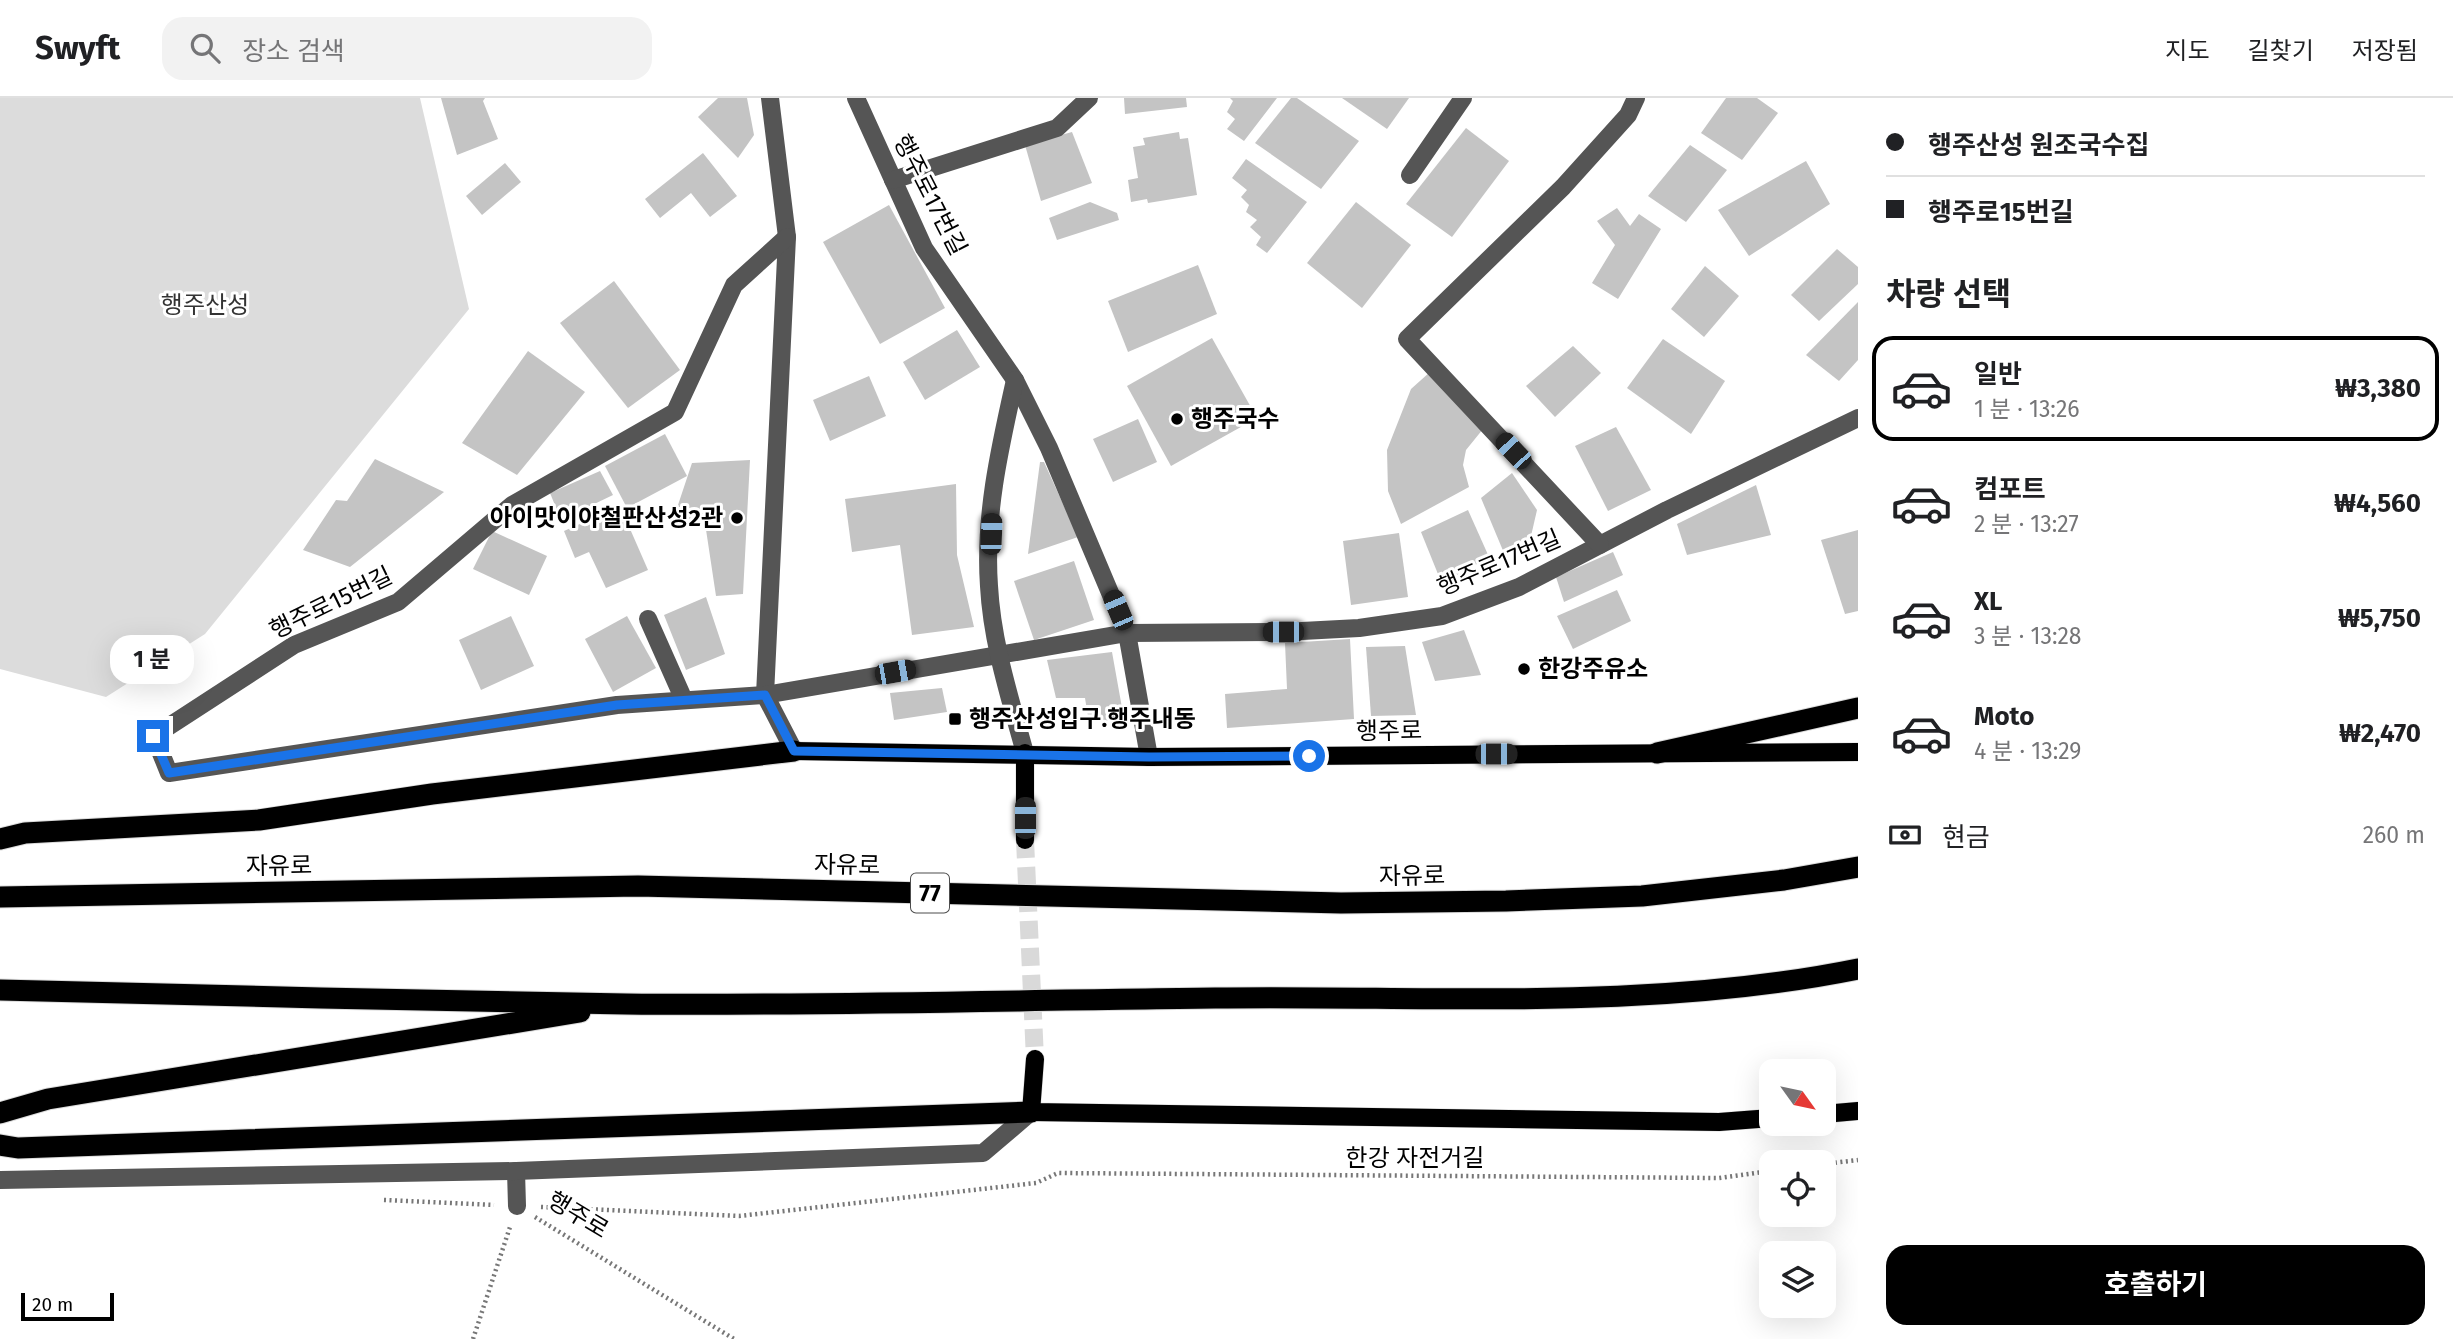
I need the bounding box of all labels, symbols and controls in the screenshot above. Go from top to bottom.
search box [162,17,652,80]
text: Swyft [35,28,120,68]
icon: search [186,29,224,67]
text: 장소 검색 [242,36,345,67]
text: 지도 [2165,37,2210,65]
text: 길찾기 [2248,37,2314,65]
text: 저장됨 [2352,37,2418,65]
street label: 행주로17번길 [888,130,972,260]
text: 행주산성 원조국수집 [1928,130,2149,161]
text: 행주로15번길 [1928,197,2074,228]
text: 차량 선택 [1886,275,2011,313]
park label: 행주산성 [161,291,249,319]
icon: car [1890,357,1953,420]
text: 일반 [1974,359,2022,390]
text: ₩3,380 [2335,373,2421,404]
text: 1 분 · 13:26 [1974,395,2080,423]
place label: 행주국수 [1191,405,1279,433]
marker: 행주국수 [1169,411,1185,427]
car [1491,428,1536,474]
icon: car [1890,472,1953,535]
text: 컴포트 [1974,474,2046,505]
text: ₩4,560 [2334,488,2421,519]
place label: 아이맛이야철판산성2관 [490,504,723,532]
marker: 아이맛이야철판산성2관 [729,510,745,526]
text: 2 분 · 13:27 [1974,510,2079,538]
car [980,513,1003,555]
street label: 행주로17번길 [1433,524,1565,602]
street label: 행주로15번길 [265,561,397,645]
text: XL [1974,586,2002,617]
car [1101,587,1136,633]
icon: car [1890,587,1953,650]
text: ₩5,750 [2338,603,2421,634]
car [1263,622,1305,643]
text: 3 분 · 13:28 [1974,622,2081,650]
callout: 1 분 [111,634,195,684]
text: 1 분 [133,645,171,673]
place label: 한강주유소 [1538,655,1648,683]
car [873,658,918,686]
marker: 한강주유소 [1516,661,1532,677]
text: Moto [1974,701,2034,732]
icon: car [1890,702,1953,765]
place label: 행주산성입구.행주내동 [969,705,1196,733]
marker: 행주산성입구.행주내동 [947,711,963,727]
street label: 행주로 [1356,716,1422,746]
text: ₩2,470 [2339,718,2421,749]
route end [137,720,169,752]
text: 4 분 · 13:29 [1974,737,2081,765]
route start [1293,740,1325,772]
car [1476,744,1518,765]
car [1015,797,1036,839]
icon: cash [1886,816,1924,854]
text: 260 m [2363,821,2425,849]
text: 현금 [1942,822,1990,853]
street label: 자유로 [814,850,880,880]
street label: 자유로 [246,851,312,881]
street label: 자유로 [1379,861,1445,891]
road number: 77 [911,874,949,912]
north arrow [1759,1059,1836,1136]
map controls [1759,1059,1836,1318]
street label: 한강 자전거길 [1346,1144,1484,1172]
button: locate [1759,1150,1836,1227]
street label: 행주로 [542,1186,614,1244]
button: layers [1759,1241,1836,1318]
button: 호출하기 [1886,1245,2425,1325]
scale bar [21,1290,114,1322]
text: 20 m [32,1293,73,1316]

